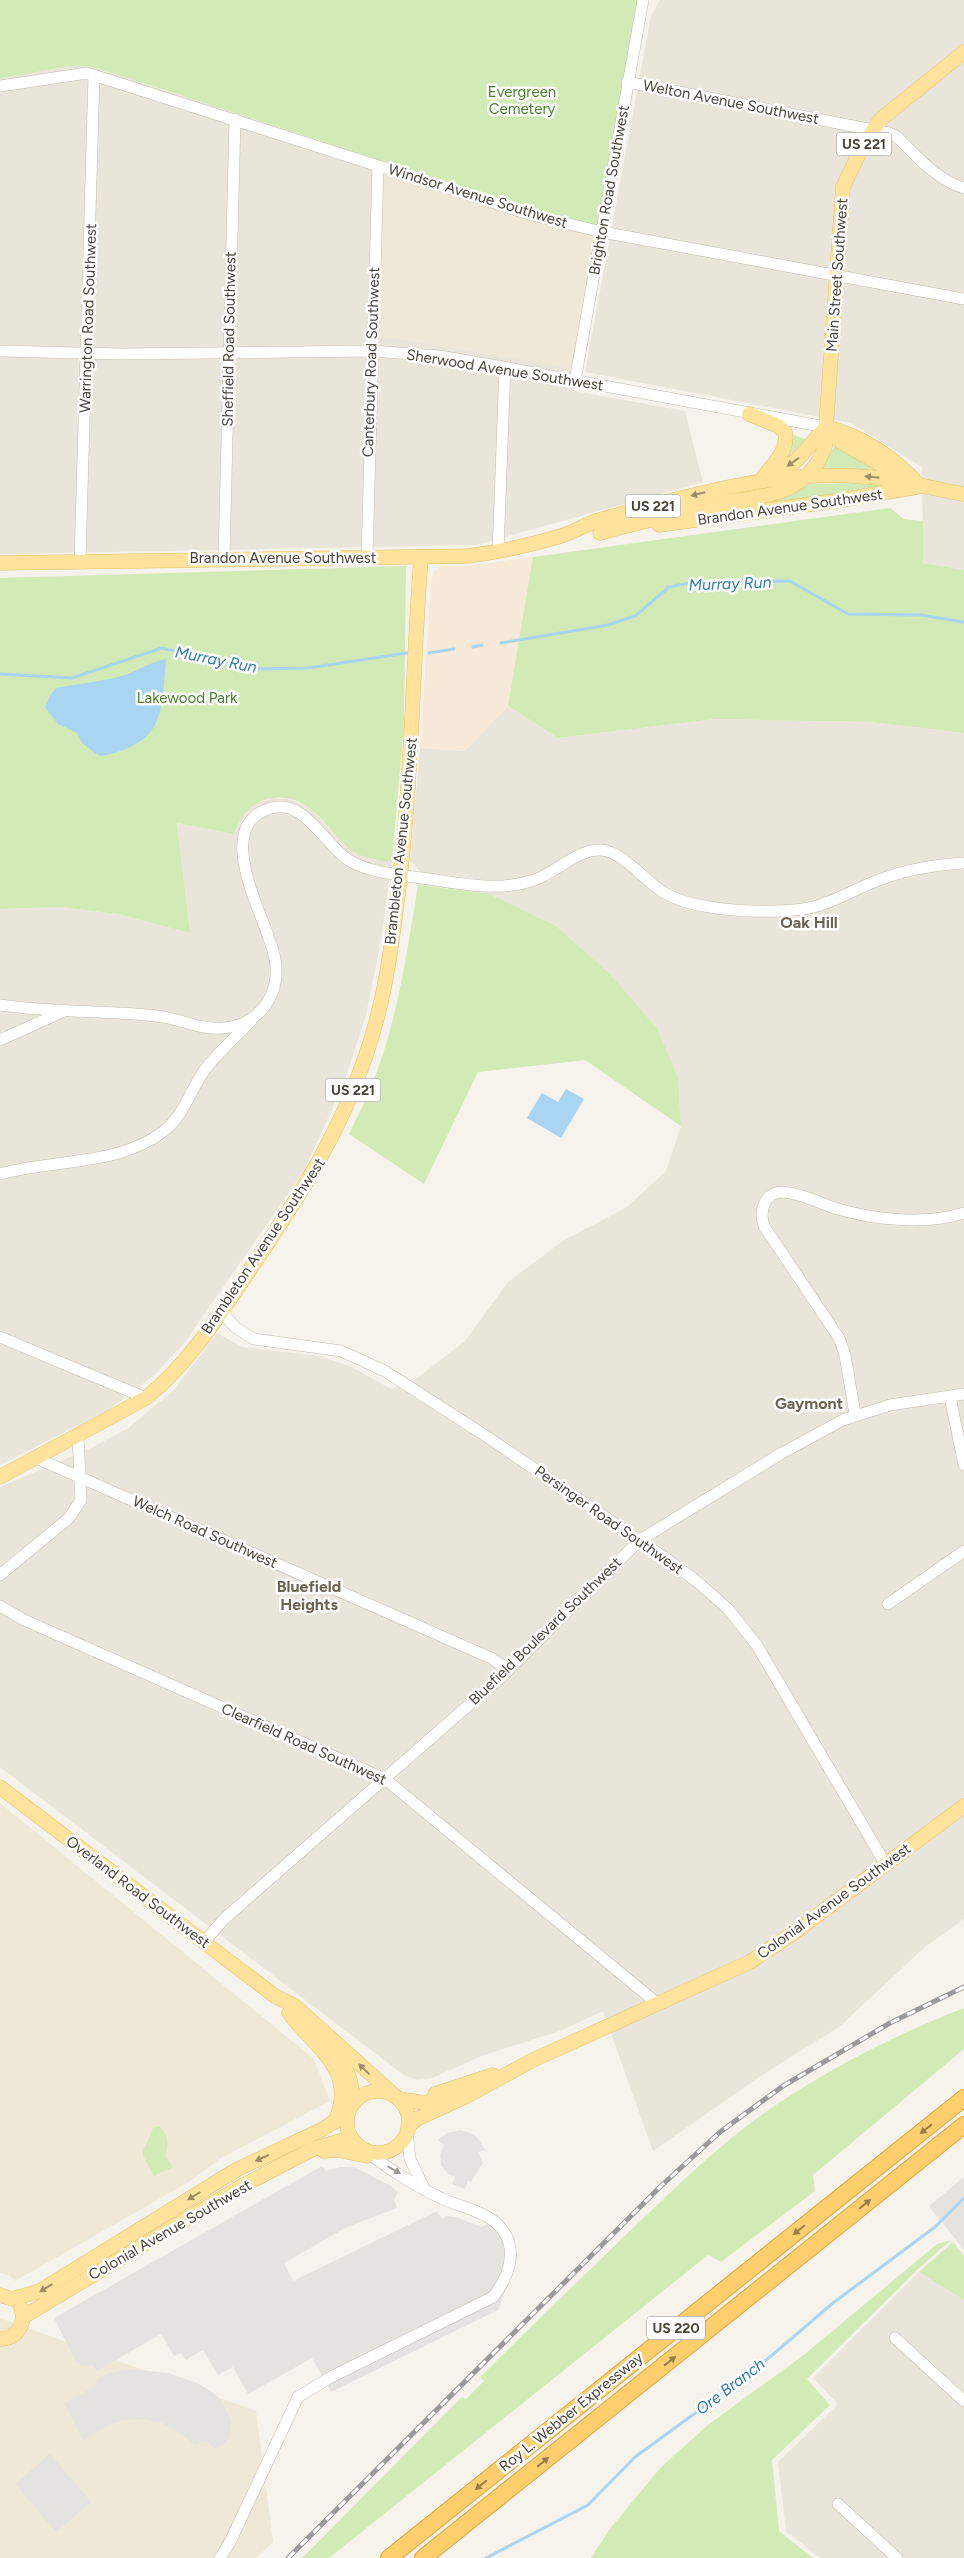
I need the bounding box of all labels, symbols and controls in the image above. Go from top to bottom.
street label: Welton Avenue Southwest [642,76,821,128]
park label: Evergreen Cemetery [488,83,556,118]
street label: Brighton Road Southwest [585,103,633,276]
road number: US 221 [836,132,892,156]
street label: Windsor Avenue Southwest [386,160,570,232]
street label: Main Street Southwest [823,197,851,353]
street label: Warrington Road Southwest [76,223,100,413]
street label: Sheffield Road Southwest [218,251,240,427]
street label: Canterbury Road Southwest [359,266,383,457]
street label: Sherwood Avenue Southwest [405,346,605,395]
one-way arrow [786,457,800,467]
one-way arrow [864,473,880,481]
street label: Brandon Avenue Southwest [696,485,884,529]
one-way arrow [691,490,706,498]
road number: US 221 [626,494,680,518]
street label: Brandon Avenue Southwest [190,549,377,567]
water label: Murray Run [688,573,772,594]
water label: Murray Run [173,642,259,677]
park label: Lakewood Park [137,689,238,707]
street label: Brambleton Avenue Southwest [381,736,421,946]
district label: Oak Hill [780,913,838,932]
road number: US 221 [326,1078,380,1102]
street label: Brambleton Avenue Southwest [197,1154,329,1337]
district label: Gaymont [775,1394,843,1413]
street label: Persinger Road Southwest [531,1462,687,1578]
street label: Welch Road Southwest [130,1492,280,1572]
street label: Bluefield Boulevard Southwest [465,1553,625,1709]
district label: Bluefield Heights [277,1577,341,1614]
street label: Clearfield Road Southwest [219,1699,390,1789]
street label: Overland Road Southwest [63,1832,214,1952]
street label: Colonial Avenue Southwest [754,1839,914,1963]
one-way arrow [358,2063,370,2075]
one-way arrow [920,2123,933,2134]
one-way arrow [255,2153,270,2162]
one-way arrow [388,2166,401,2175]
street label: Colonial Avenue Southwest [85,2176,255,2284]
one-way arrow [188,2191,201,2200]
one-way arrow [858,2199,871,2210]
one-way arrow [792,2224,805,2235]
one-way arrow [39,2283,52,2292]
road number: US 220 [647,2316,705,2340]
street label: Roy L. Webber Expressway [495,2348,647,2476]
water label: Ore Branch [692,2354,769,2419]
one-way arrow [663,2355,676,2366]
one-way arrow [536,2456,549,2467]
one-way arrow [474,2479,487,2490]

